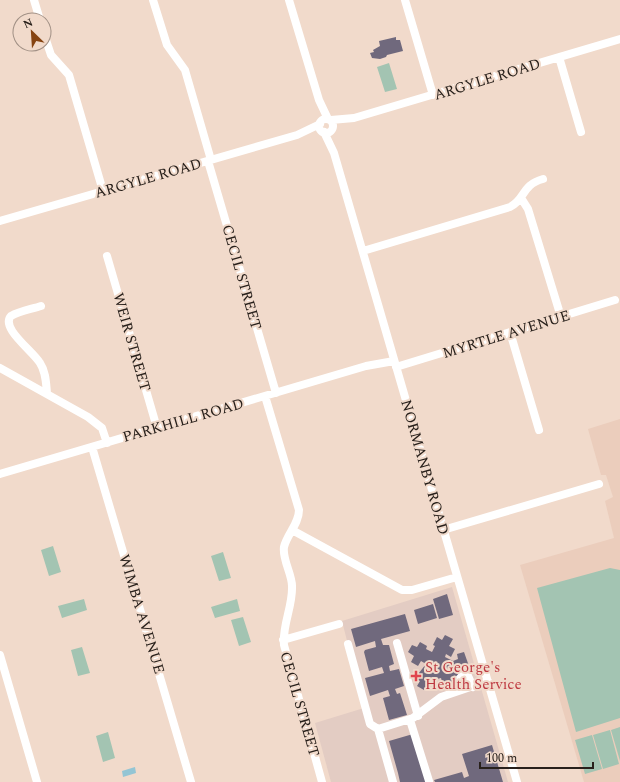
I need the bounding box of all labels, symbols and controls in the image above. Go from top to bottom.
north arrow [12,12,52,52]
text: N [20,14,36,33]
street label: ARGYLE ROAD [431,52,543,107]
street label: ARGYLE ROAD [92,152,204,205]
street label: CECIL STREET [216,222,268,332]
street label: WEIR STREET [106,290,157,394]
street label: MYRTLE AVENUE [439,304,573,365]
street label: PARKHILL ROAD [120,392,247,449]
street label: NORMANBY ROAD [394,397,455,538]
street label: WIMBA AVENUE [112,551,171,677]
street label: CECIL STREET [274,649,326,759]
place label: St George's Health Service [425,656,522,696]
marker: St George's Health Service [410,670,422,682]
scale bar [480,744,593,770]
text: 100 m [486,749,517,768]

